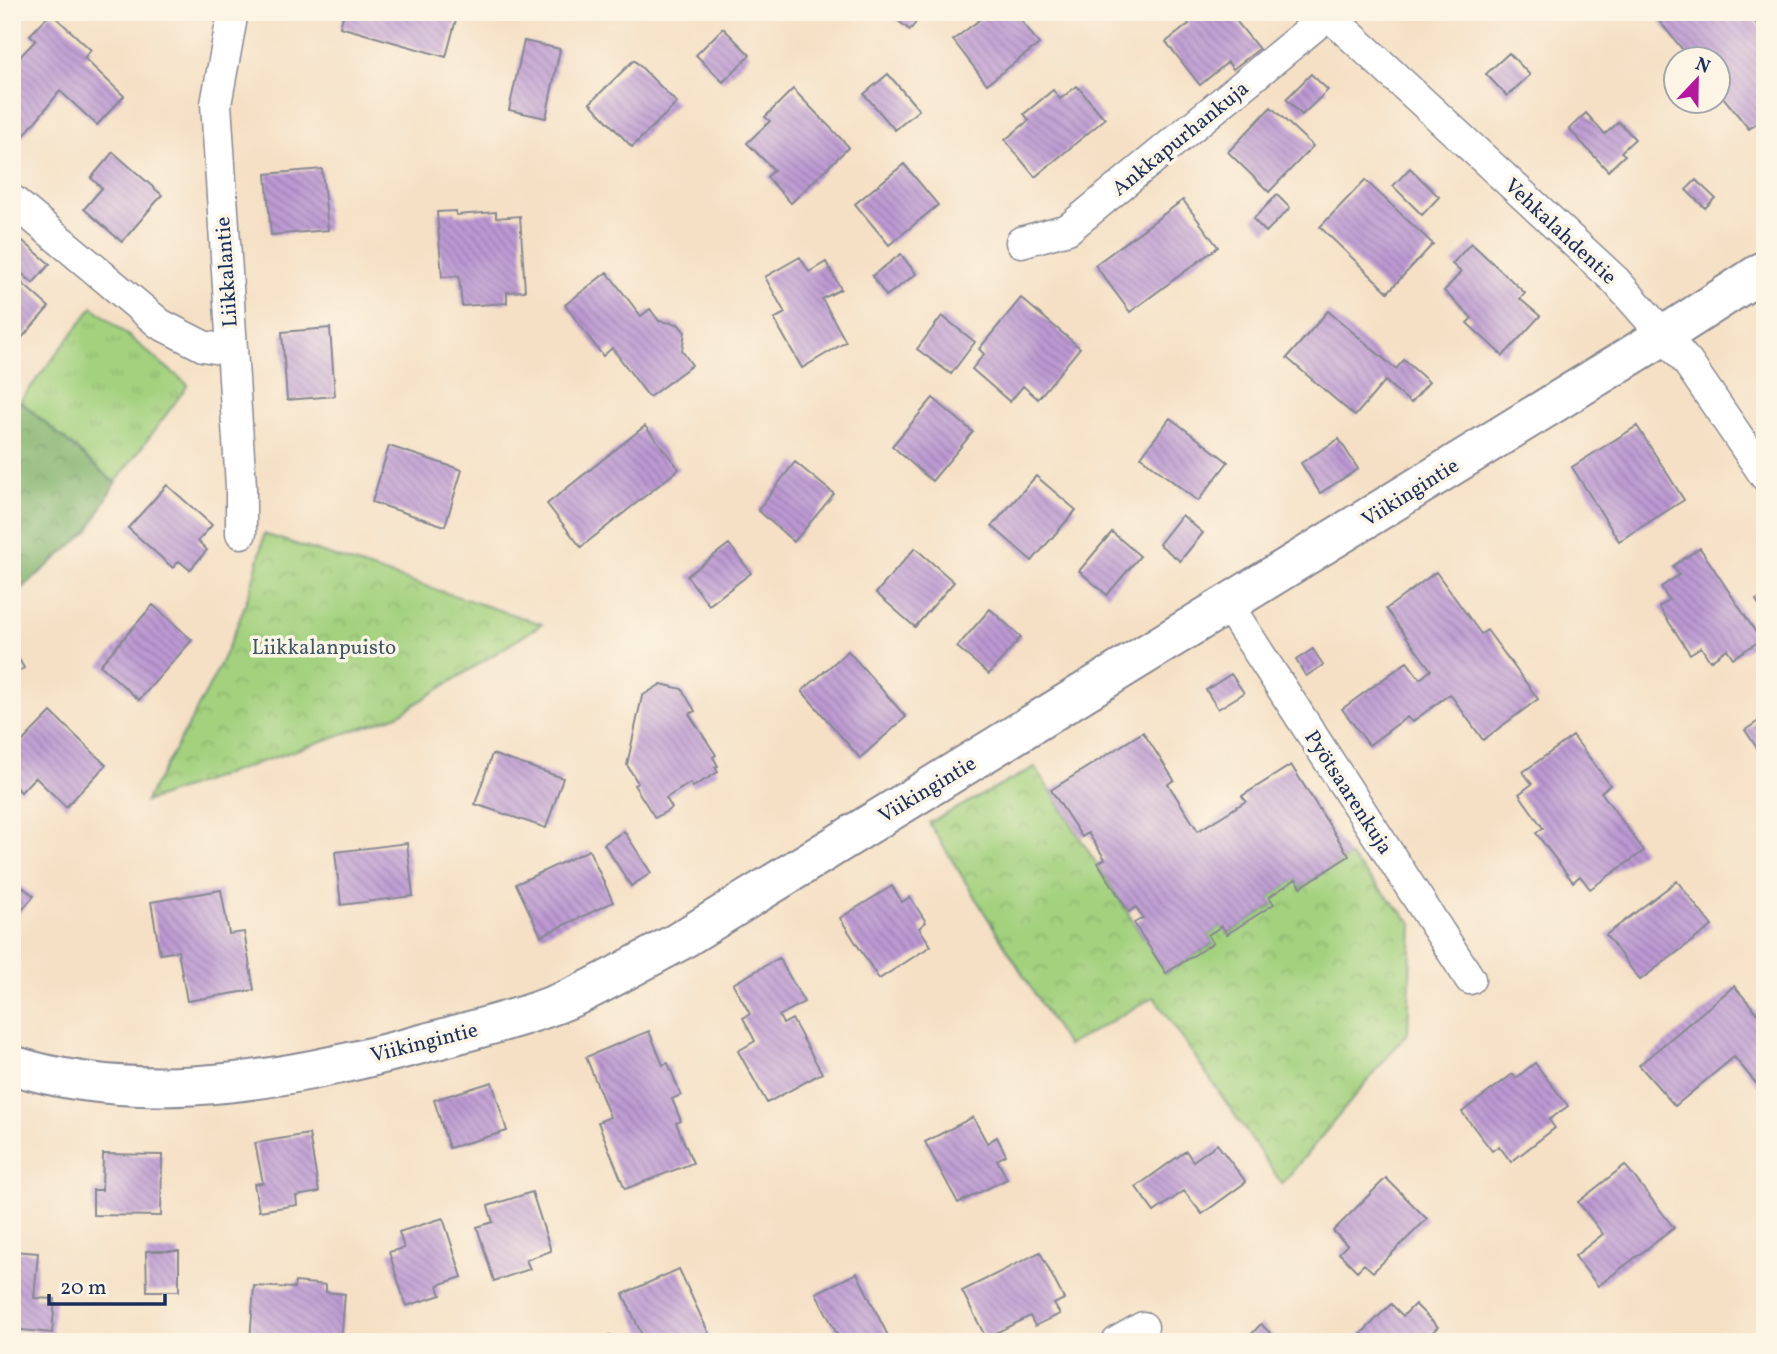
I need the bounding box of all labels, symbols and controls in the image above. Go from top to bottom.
north arrow [1662,46,1732,116]
text: N [1691,51,1714,81]
street label: Ankkapurhankuja [1106,75,1256,203]
street label: Vehkalahdentie [1497,172,1623,292]
street label: Liikkalantie [209,216,246,328]
street label: Viikingintie [1357,452,1465,535]
park label: Liikkalanpuisto [252,634,396,663]
street label: Pyötsaarenkuja [1297,725,1399,861]
street label: Viikingintie [873,750,982,831]
street label: Viikingintie [368,1016,481,1071]
scale bar [49,1263,164,1307]
text: 20 m [60,1274,106,1303]

